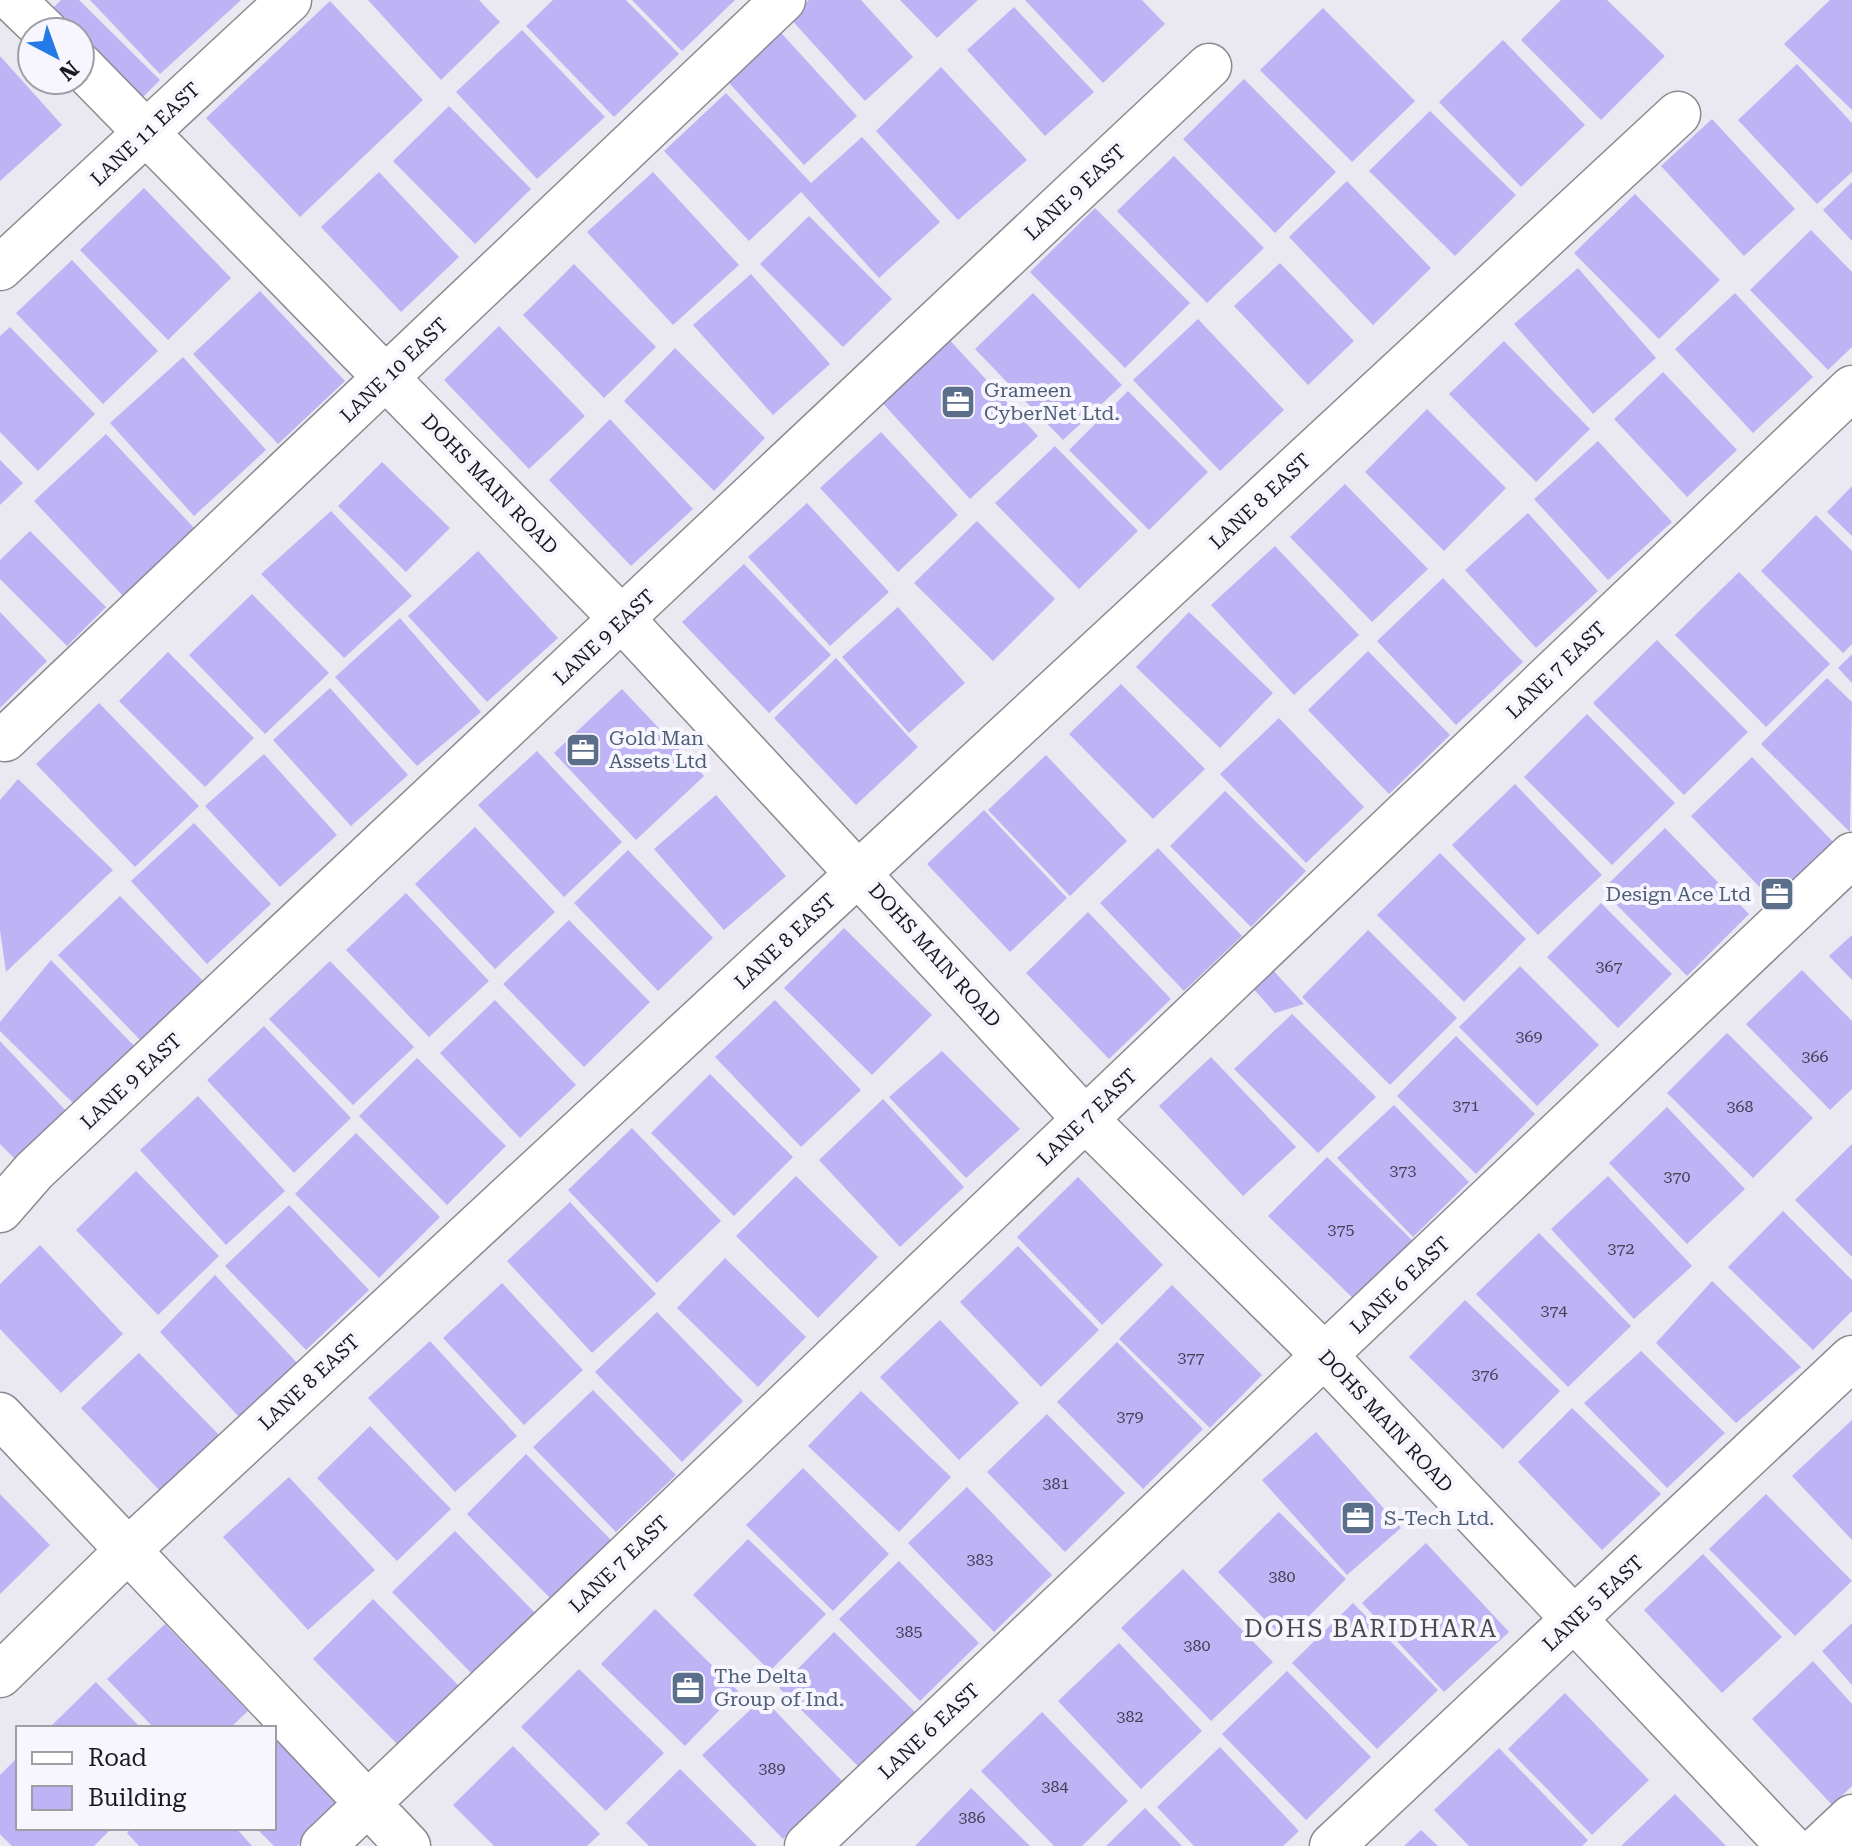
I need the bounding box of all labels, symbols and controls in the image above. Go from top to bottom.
north arrow [16,16,96,96]
text: N [54,56,83,86]
street label: LANE 11 EAST [85,77,205,191]
street label: LANE 9 EAST [1020,139,1130,245]
street label: LANE 10 EAST [335,313,453,427]
place label: Grameen CyberNet Ltd. [984,378,1119,425]
office icon: Grameen CyberNet Ltd. [939,383,977,421]
street label: DOHS MAIN ROAD [417,409,563,559]
street label: LANE 8 EAST [1205,448,1315,554]
street label: LANE 9 EAST [549,584,659,690]
street label: LANE 7 EAST [1501,616,1611,724]
place label: Gold Man Assets Ltd [609,726,708,773]
office icon: Gold Man Assets Ltd [564,731,602,769]
office icon: Design Ace Ltd [1758,875,1796,913]
street label: DOHS MAIN ROAD [864,878,1006,1032]
place label: Design Ace Ltd [1606,882,1751,906]
street label: LANE 8 EAST [730,888,840,994]
house number: 367 [1596,957,1622,976]
house number: 369 [1516,1027,1542,1046]
street label: LANE 9 EAST [76,1028,186,1134]
house number: 366 [1802,1047,1828,1066]
street label: LANE 7 EAST [1032,1063,1142,1171]
house number: 371 [1453,1096,1479,1115]
house number: 368 [1727,1097,1753,1116]
house number: 373 [1390,1161,1416,1180]
house number: 370 [1664,1167,1690,1186]
house number: 375 [1328,1220,1354,1239]
street label: LANE 6 EAST [1345,1231,1455,1339]
house number: 372 [1608,1239,1634,1258]
house number: 374 [1541,1301,1567,1320]
street label: LANE 8 EAST [254,1329,364,1435]
street label: DOHS MAIN ROAD [1314,1345,1458,1497]
house number: 377 [1178,1348,1204,1367]
house number: 376 [1472,1365,1498,1384]
house number: 379 [1117,1407,1143,1426]
house number: 381 [1043,1474,1069,1493]
office icon: S-Tech Ltd. [1339,1499,1377,1537]
place label: S-Tech Ltd. [1384,1506,1494,1530]
street label: LANE 7 EAST [564,1510,674,1618]
house number: 383 [967,1550,993,1569]
street label: LANE 5 EAST [1538,1550,1648,1656]
house number: 380 [1269,1567,1295,1586]
district label: DOHS BARIDHARA [1244,1615,1498,1643]
house number: 385 [896,1622,922,1641]
house number: 380 [1184,1636,1210,1655]
place label: The Delta Group of Ind. [714,1664,844,1711]
office icon: The Delta Group of Ind. [669,1669,707,1707]
street label: LANE 6 EAST [874,1678,984,1784]
house number: 382 [1117,1707,1143,1726]
legend [16,1726,276,1830]
text: Road [88,1744,147,1772]
house number: 389 [759,1759,785,1778]
house number: 384 [1042,1777,1068,1796]
text: Building [88,1784,186,1812]
house number: 386 [959,1808,985,1827]

